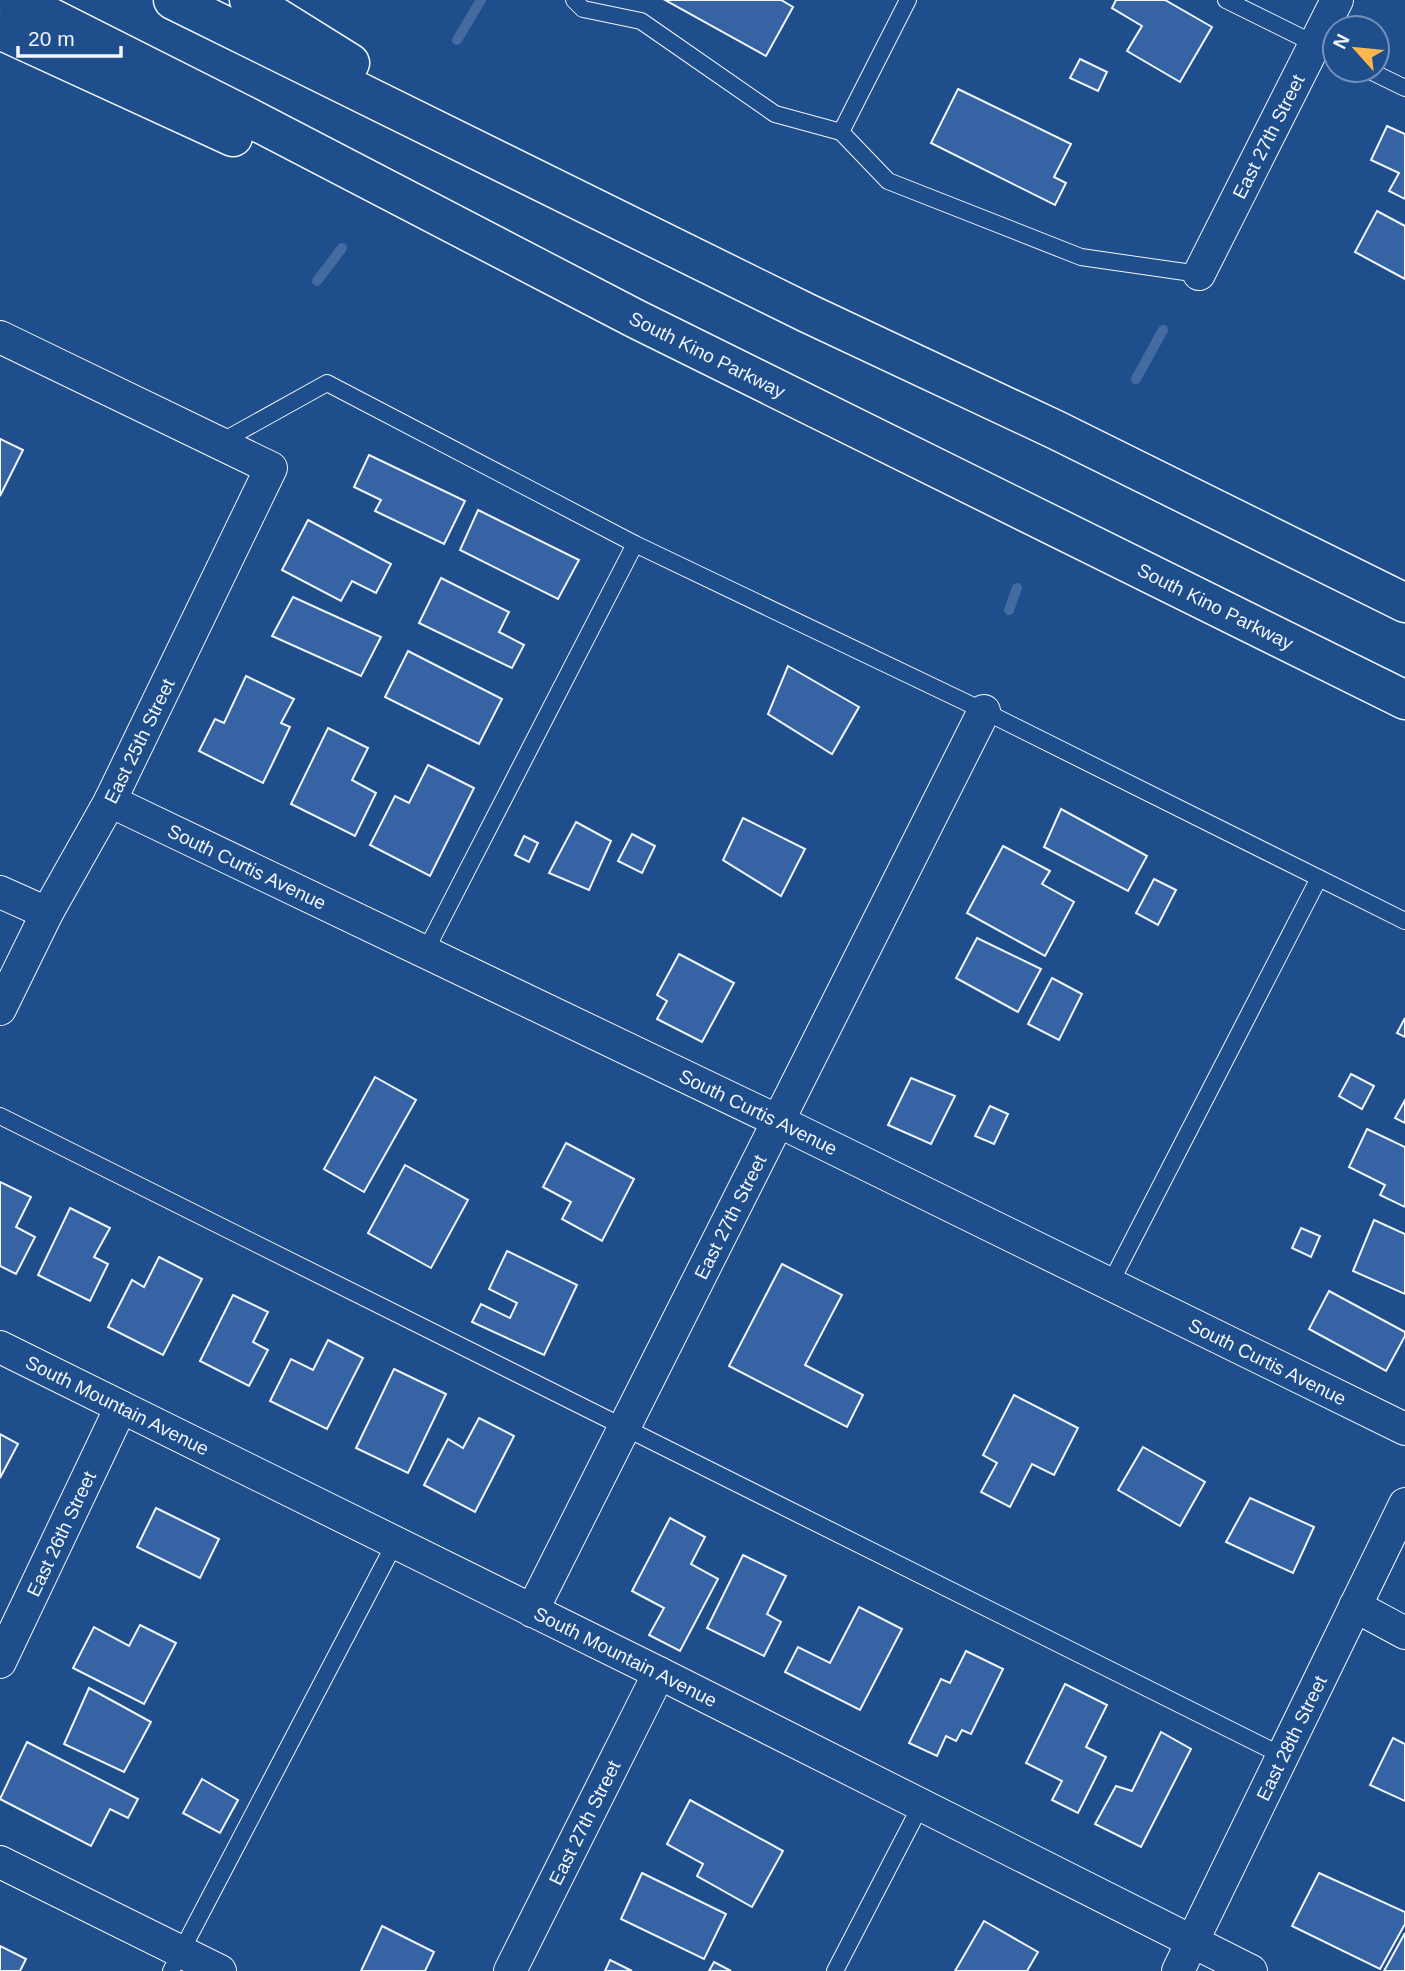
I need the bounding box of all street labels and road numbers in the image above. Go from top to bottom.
street label: East 27th Street [1229,70,1309,202]
street label: South Kino Parkway [626,307,789,402]
street label: South Kino Parkway [1134,559,1297,654]
street label: East 25th Street [100,675,179,807]
street label: South Curtis Avenue [164,820,329,914]
street label: South Curtis Avenue [676,1065,841,1159]
street label: East 27th Street [690,1151,771,1283]
street label: South Curtis Avenue [1185,1314,1350,1409]
street label: South Mountain Avenue [22,1351,212,1460]
street label: East 26th Street [23,1467,100,1600]
street label: South Mountain Avenue [530,1603,720,1711]
street label: East 28th Street [1252,1672,1331,1804]
street label: East 27th Street [545,1756,625,1888]

